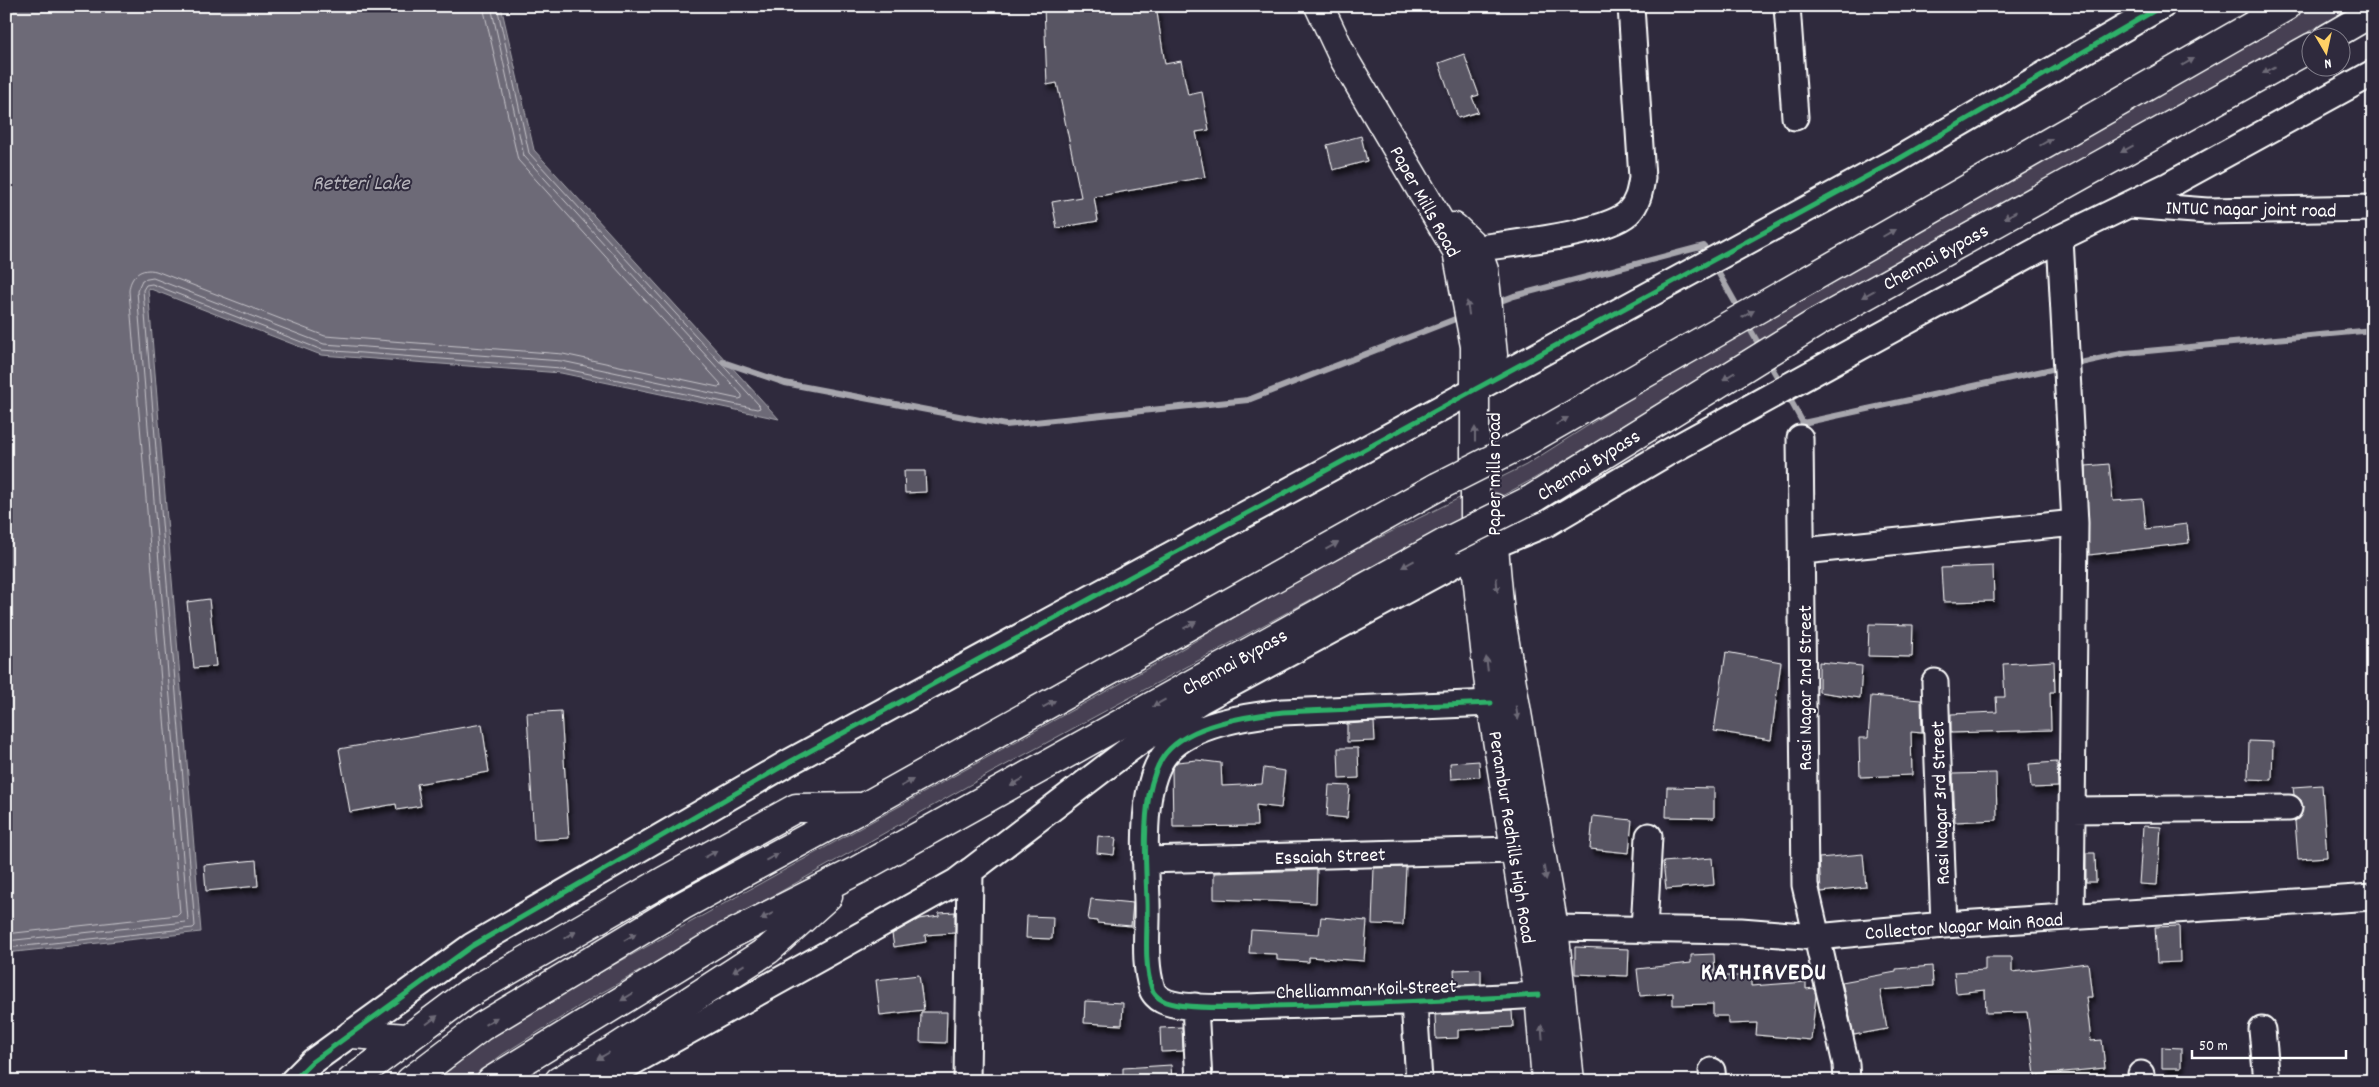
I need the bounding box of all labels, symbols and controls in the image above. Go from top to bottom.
north arrow [2302,28,2352,78]
text: N [2323,52,2333,73]
one-way arrow [2181,58,2194,67]
one-way arrow [2262,66,2276,75]
one-way arrow [2040,138,2053,147]
street label: Paper Mills Road [1381,142,1466,263]
one-way arrow [2120,145,2134,154]
water label: Retteri Lake [313,170,411,200]
street label: INTUC nagar joint road [2165,196,2337,226]
one-way arrow [2003,210,2016,219]
street label: Chennai Bypass [1879,218,1994,299]
one-way arrow [1881,229,1896,237]
one-way arrow [1860,290,1875,298]
one-way arrow [1464,299,1472,315]
one-way arrow [1740,310,1755,318]
one-way arrow [1723,372,1736,381]
street label: Paper mills road [1482,412,1510,536]
one-way arrow [1556,416,1569,425]
street label: Chennai Bypass [1533,424,1647,509]
one-way arrow [1471,426,1479,442]
one-way arrow [1326,541,1339,550]
one-way arrow [1400,560,1415,568]
one-way arrow [1494,577,1502,593]
street label: Rasi Nagar 2nd Street [1793,605,1821,771]
one-way arrow [1183,621,1198,629]
street label: Chennai Bypass [1178,623,1293,704]
one-way arrow [1483,656,1491,672]
one-way arrow [1152,698,1165,707]
one-way arrow [1041,700,1056,708]
one-way arrow [1514,706,1522,722]
street label: Rasi Nagar 3rd Street [1925,720,1959,885]
street label: Perambur Redhills High Road [1479,729,1541,946]
one-way arrow [1010,777,1023,786]
one-way arrow [900,779,913,788]
street label: Essaiah Street [1274,842,1386,874]
one-way arrow [704,850,718,859]
one-way arrow [764,853,779,861]
one-way arrow [1541,866,1549,882]
street label: Collector Nagar Main Road [1864,907,2064,949]
one-way arrow [760,912,774,920]
one-way arrow [563,930,576,939]
one-way arrow [624,932,637,941]
district label: KATHIRVEDU [1701,956,1827,992]
one-way arrow [733,963,746,973]
street label: Chelliamman Koil Street [1275,974,1457,1008]
one-way arrow [620,993,633,1002]
one-way arrow [425,1015,439,1025]
one-way arrow [485,1016,498,1025]
one-way arrow [1538,1024,1546,1040]
scale bar [2192,1027,2345,1059]
text: 50 m [2199,1036,2228,1058]
one-way arrow [595,1052,610,1060]

